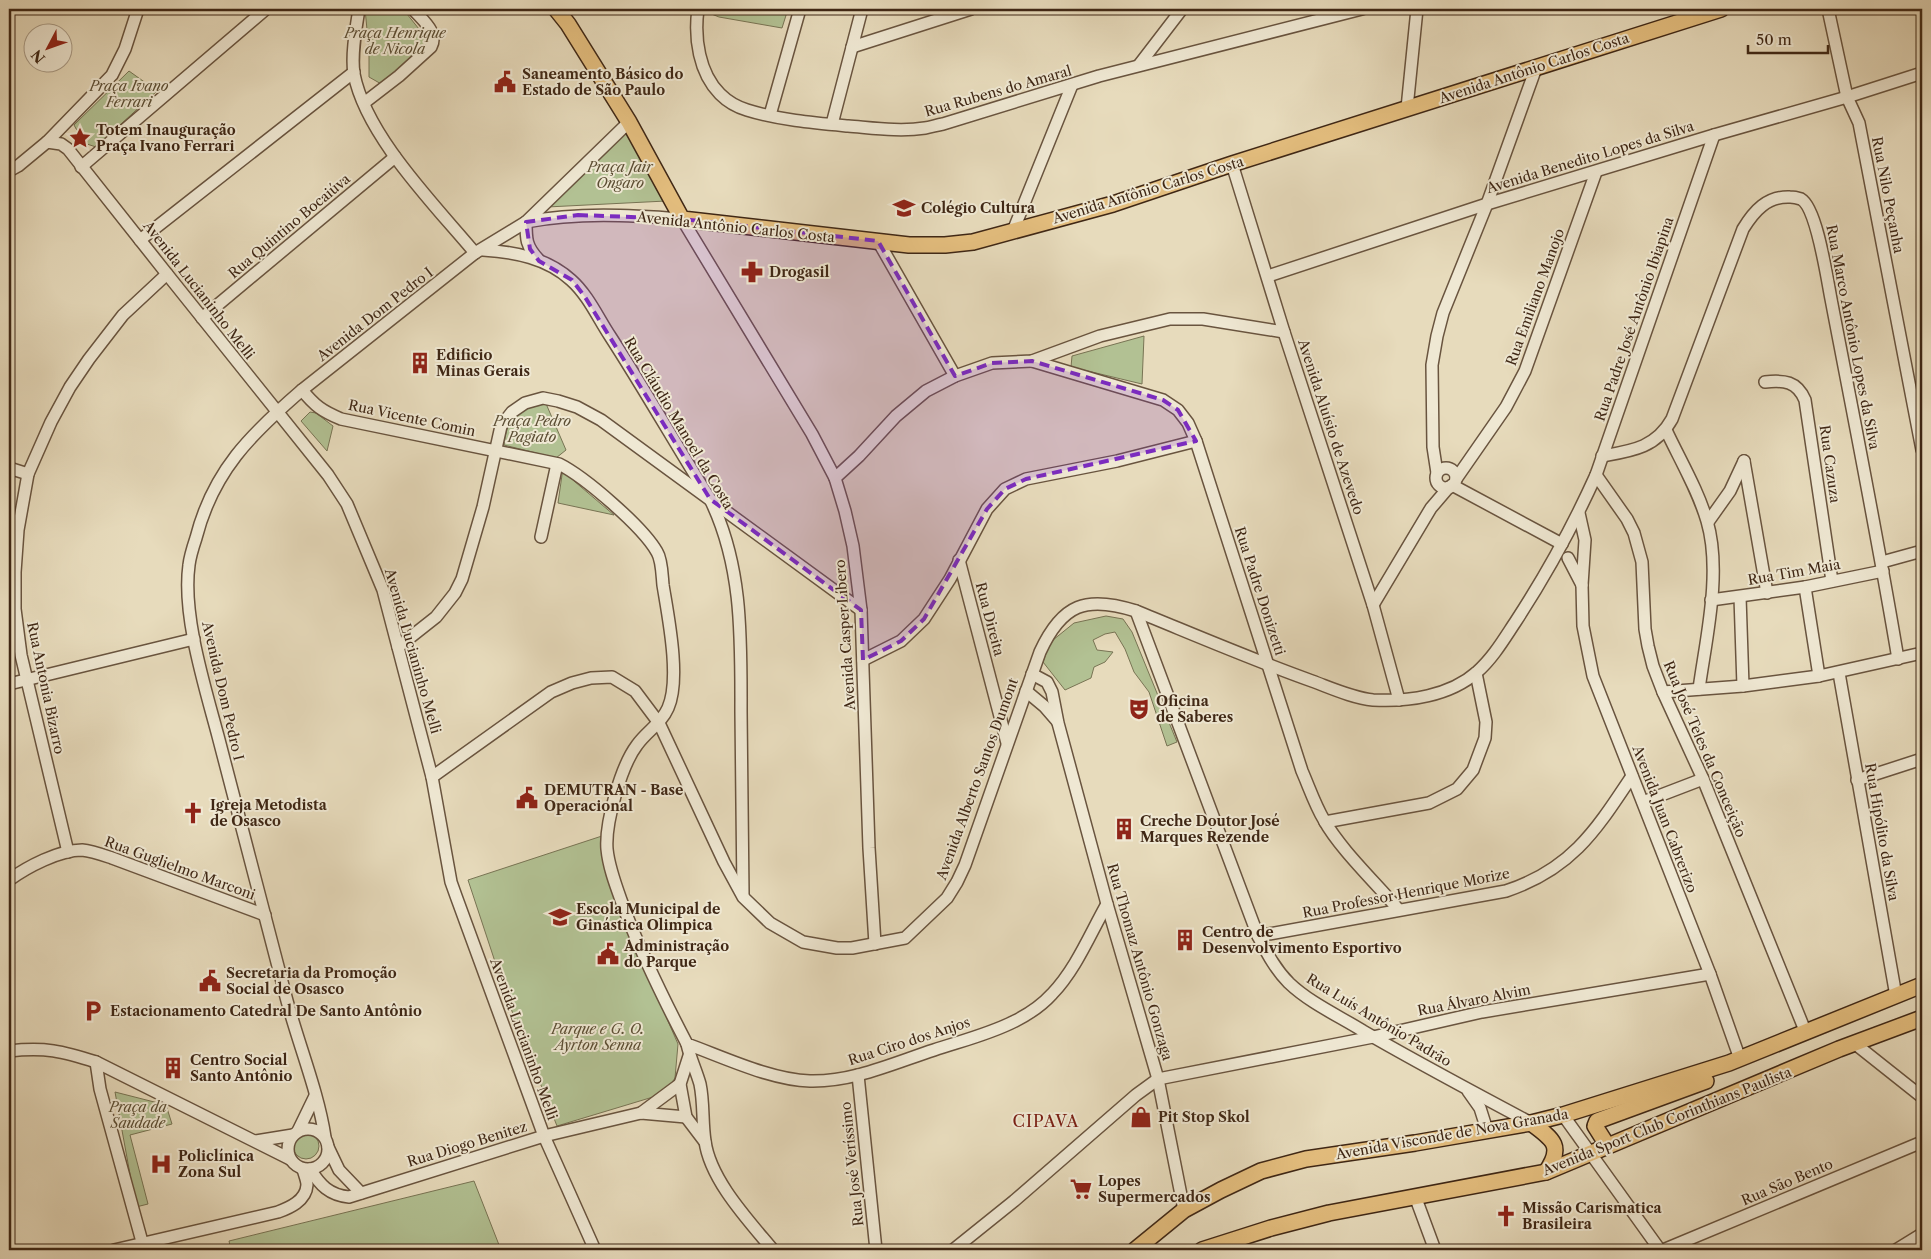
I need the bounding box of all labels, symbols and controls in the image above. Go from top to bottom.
north arrow [22,22,72,72]
scale bar [1748,22,1828,54]
park label: Praça Henrique de Nicola [343,24,447,58]
street label: Avenida Antônio Carlos Costa [1436,29,1632,108]
text: 50 m [1756,30,1792,49]
text: N [27,46,49,67]
street label: Rua Rubens do Amaral [922,61,1074,121]
place label: Saneamento Básico do Estado de São Paulo [522,65,683,99]
public building icon: Saneamento Básico do Estado de São Paulo [492,69,518,95]
park label: Praça Ivano Ferrari [88,77,169,111]
street label: Avenida Benedito Lopes da Silva [1483,117,1697,197]
place label: Totem Inauguração Praça Ivano Ferrari [96,121,236,155]
place icon: Totem Inauguração Praça Ivano Ferrari [67,125,93,151]
street label: Rua Nilo Peçanha [1868,135,1908,255]
street label: Avenida Antônio Carlos Costa [1049,152,1246,228]
park label: Praça Jair Ongaro [586,158,654,192]
street label: Rua Quintino Bocaiúva [224,169,354,282]
school or university icon: Colégio Cultura [891,195,917,221]
place label: Colégio Cultura [921,199,1036,217]
street label: Avenida Antônio Carlos Costa [635,208,836,246]
street label: Rua Padre José Antônio Ibiapina [1591,214,1678,424]
street label: Avenida Lucianinho Melli [139,216,259,363]
street label: Rua Marco Antônio Lopes da Silva [1822,223,1884,452]
street label: Rua Emiliano Manojo [1502,226,1568,368]
pharmacy icon: Drogasil [739,259,765,285]
street label: Avenida Dom Pedro I [313,263,437,366]
place label: Drogasil [769,263,829,281]
street label: Rua Cláudio Manoel da Costa [620,334,738,513]
street label: Avenida Aluísio de Azevedo [1294,336,1368,517]
place label: Edificio Minas Gerais [436,346,530,380]
building icon: Edificio Minas Gerais [407,350,433,376]
street label: Rua Vicente Comin [347,396,477,440]
park label: Praça Pedro Pagiato [492,412,571,446]
street label: Rua Cazuza [1816,424,1844,505]
street label: Rua Padre Donizetti [1231,524,1289,658]
street label: Rua Tim Maia [1746,555,1842,589]
street label: Avenida Casper Líbero [831,559,859,712]
street label: Avenida Lucianinho Melli [381,565,445,736]
street label: Rua Direita [972,580,1009,658]
street label: Avenida Dom Pedro I [198,619,248,762]
street label: Rua Antonia Bizarro [23,620,69,756]
street label: Rua José Teles da Conceição [1660,658,1750,840]
street label: Avenida Alberto Santos Dumont [932,676,1022,883]
place label: Oficina de Saberes [1156,692,1233,726]
theatre icon: Oficina de Saberes [1126,696,1152,722]
street label: Avenida Juan Cabrerizo [1628,742,1701,895]
street label: Rua Hipólito da Silva [1861,762,1903,903]
place label: DEMUTRAN - Base Operacional [544,781,683,815]
public building icon: DEMUTRAN - Base Operacional [514,785,540,811]
place label: Igreja Metodista de Osasco [210,796,328,830]
church icon: Igreja Metodista de Osasco [180,800,206,826]
place label: Creche Doutor José Marques Rezende [1140,812,1280,846]
building icon: Creche Doutor José Marques Rezende [1111,816,1137,842]
street label: Rua Guglielmo Marconi [102,832,258,904]
street label: Rua Thomaz Antônio Gonzaga [1103,861,1177,1063]
street label: Rua Professor Henrique Morize [1301,864,1511,922]
place label: Escola Municipal de Ginástica Olimpica [576,900,720,934]
school or university icon: Escola Municipal de Ginástica Olimpica [547,904,573,930]
place label: Centro de Desenvolvimento Esportivo [1202,923,1402,957]
building icon: Centro de Desenvolvimento Esportivo [1172,927,1198,953]
place label: Administração do Parque [623,937,729,971]
public building icon: Administração do Parque [595,941,621,967]
street label: Avenida Lucianinho Melli [486,955,562,1122]
place label: Secretaria da Promoção Social de Osasco [226,964,397,998]
public building icon: Secretaria da Promoção Social de Osasco [197,968,223,994]
street label: Rua Luís Antônio Padrão [1303,970,1455,1070]
street label: Rua Álvaro Alvim [1416,980,1532,1020]
parking icon: Estacionamento Catedral De Santo Antônio [80,998,106,1024]
place label: Estacionamento Catedral De Santo Antônio [110,1002,422,1020]
street label: Rua Ciro dos Anjos [846,1013,972,1069]
park label: Parque e G. O. Ayrton Senna [550,1020,645,1054]
place label: Centro Social Santo Antônio [190,1051,293,1085]
building icon: Centro Social Santo Antônio [160,1055,186,1081]
street label: Avenida Sport Club Corinthians Paulista [1539,1062,1795,1180]
park label: Praça da Saudade [108,1098,168,1132]
street label: Rua José Veríssimo [837,1101,867,1227]
shop icon: Pit Stop Skol [1128,1104,1154,1130]
street label: Avenida Visconde de Nova Granada [1333,1105,1570,1164]
place label: Pit Stop Skol [1158,1108,1250,1126]
district label: CIPAVA [1013,1111,1080,1131]
street label: Rua Diogo Benitez [405,1117,529,1171]
place label: Policlínica Zona Sul [178,1147,255,1181]
hospital icon: Policlínica Zona Sul [148,1151,174,1177]
street label: Rua São Bento [1739,1155,1835,1209]
place label: Lopes Supermercados [1098,1172,1210,1206]
supermarket icon: Lopes Supermercados [1068,1176,1094,1202]
place label: Missão Carismatica Brasileira [1522,1199,1662,1233]
church icon: Missão Carismatica Brasileira [1493,1203,1519,1229]

